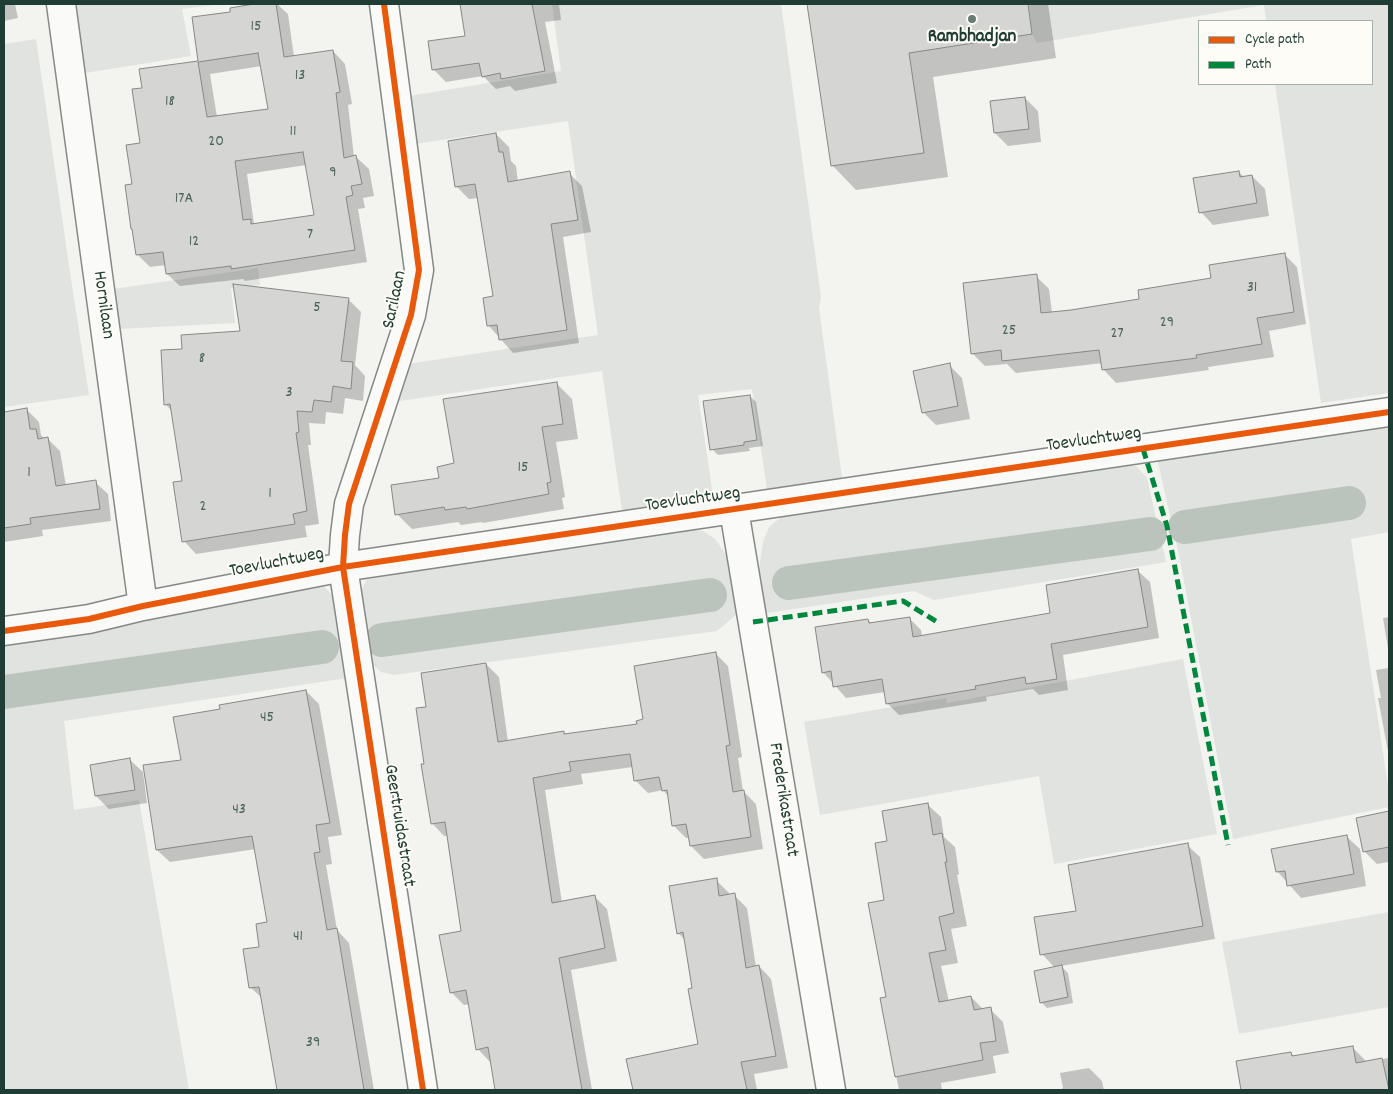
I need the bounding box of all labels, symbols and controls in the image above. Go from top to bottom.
marker: Rambhadjan [966,13,978,25]
house number: 15 [251,18,261,38]
legend [1198,20,1373,85]
place label: Rambhadjan [928,27,1016,49]
text: Cycle path [1245,29,1304,51]
text: Path [1245,54,1271,76]
house number: 13 [295,67,305,87]
house number: 18 [165,93,175,113]
house number: 11 [289,123,297,143]
house number: 20 [208,133,224,153]
house number: 9 [329,164,337,184]
house number: 17A [175,190,193,210]
house number: 7 [307,226,313,246]
house number: 12 [189,233,199,253]
street label: Hornilaan [86,269,118,341]
street label: Sarilaan [379,269,413,331]
house number: 31 [1247,279,1257,299]
house number: 5 [313,299,321,319]
house number: 29 [1160,314,1174,334]
house number: 25 [1002,322,1016,342]
house number: 27 [1110,325,1124,345]
house number: 8 [199,350,205,370]
house number: 3 [285,384,293,404]
street label: Toevluchtweg [1045,423,1143,459]
house number: 15 [518,459,528,479]
house number: 1 [27,464,31,484]
street label: Toevluchtweg [644,483,742,519]
house number: 1 [268,485,272,505]
house number: 2 [200,498,206,518]
street label: Toevluchtweg [228,544,326,584]
house number: 45 [260,709,274,729]
street label: Frederikastraat [762,741,802,859]
street label: Geertruidastraat [377,763,419,889]
house number: 43 [232,801,246,821]
house number: 41 [293,928,303,948]
house number: 39 [306,1034,320,1054]

